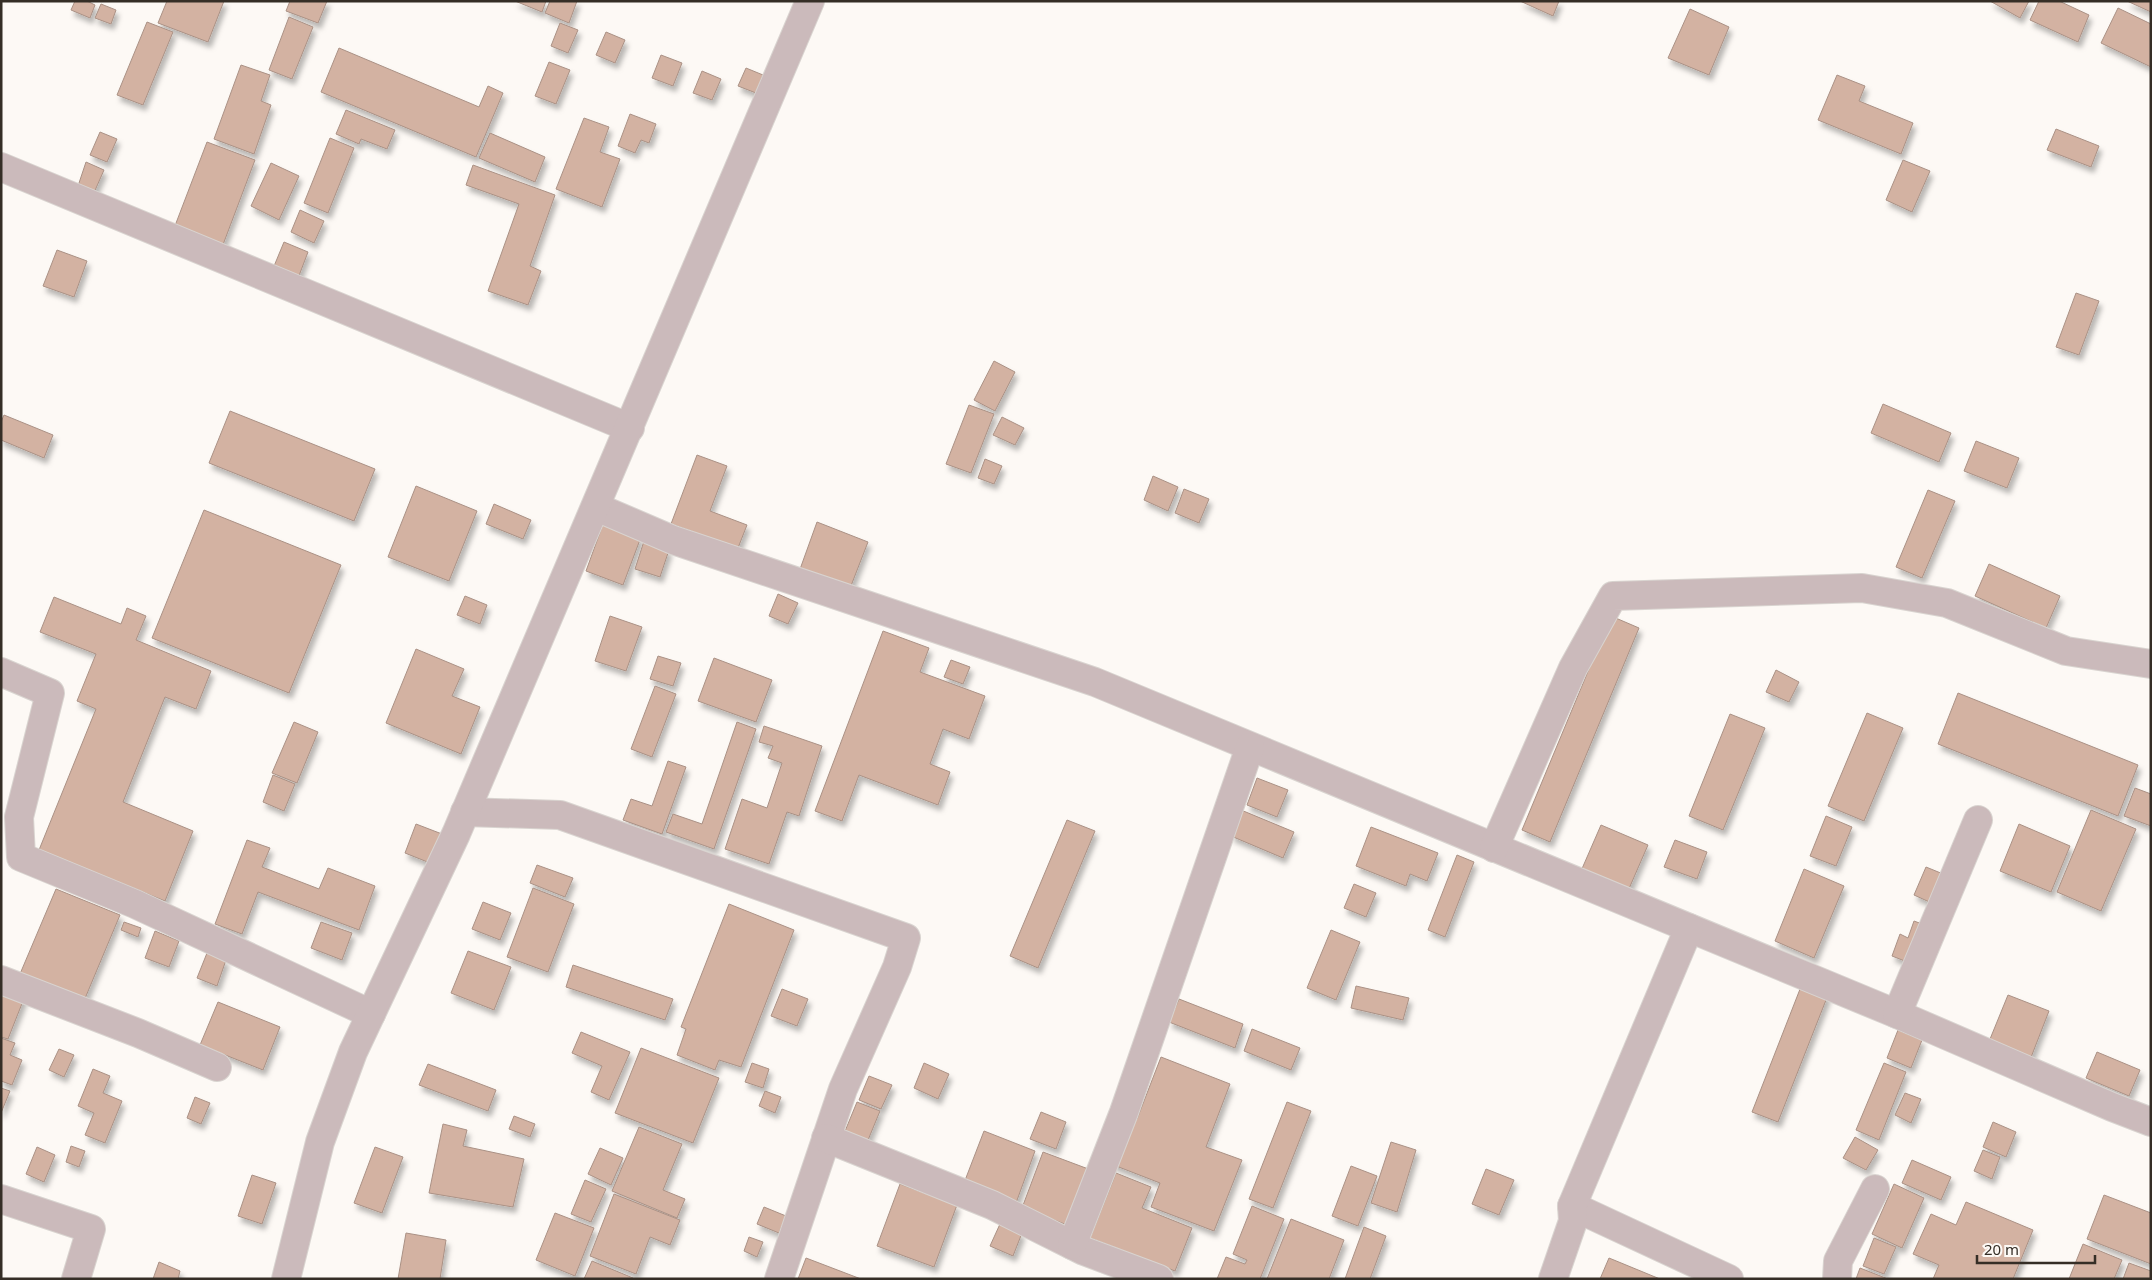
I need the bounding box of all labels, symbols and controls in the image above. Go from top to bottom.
scale bar [1977,1232,2094,1264]
text: 20 m [1984,1239,2019,1259]

